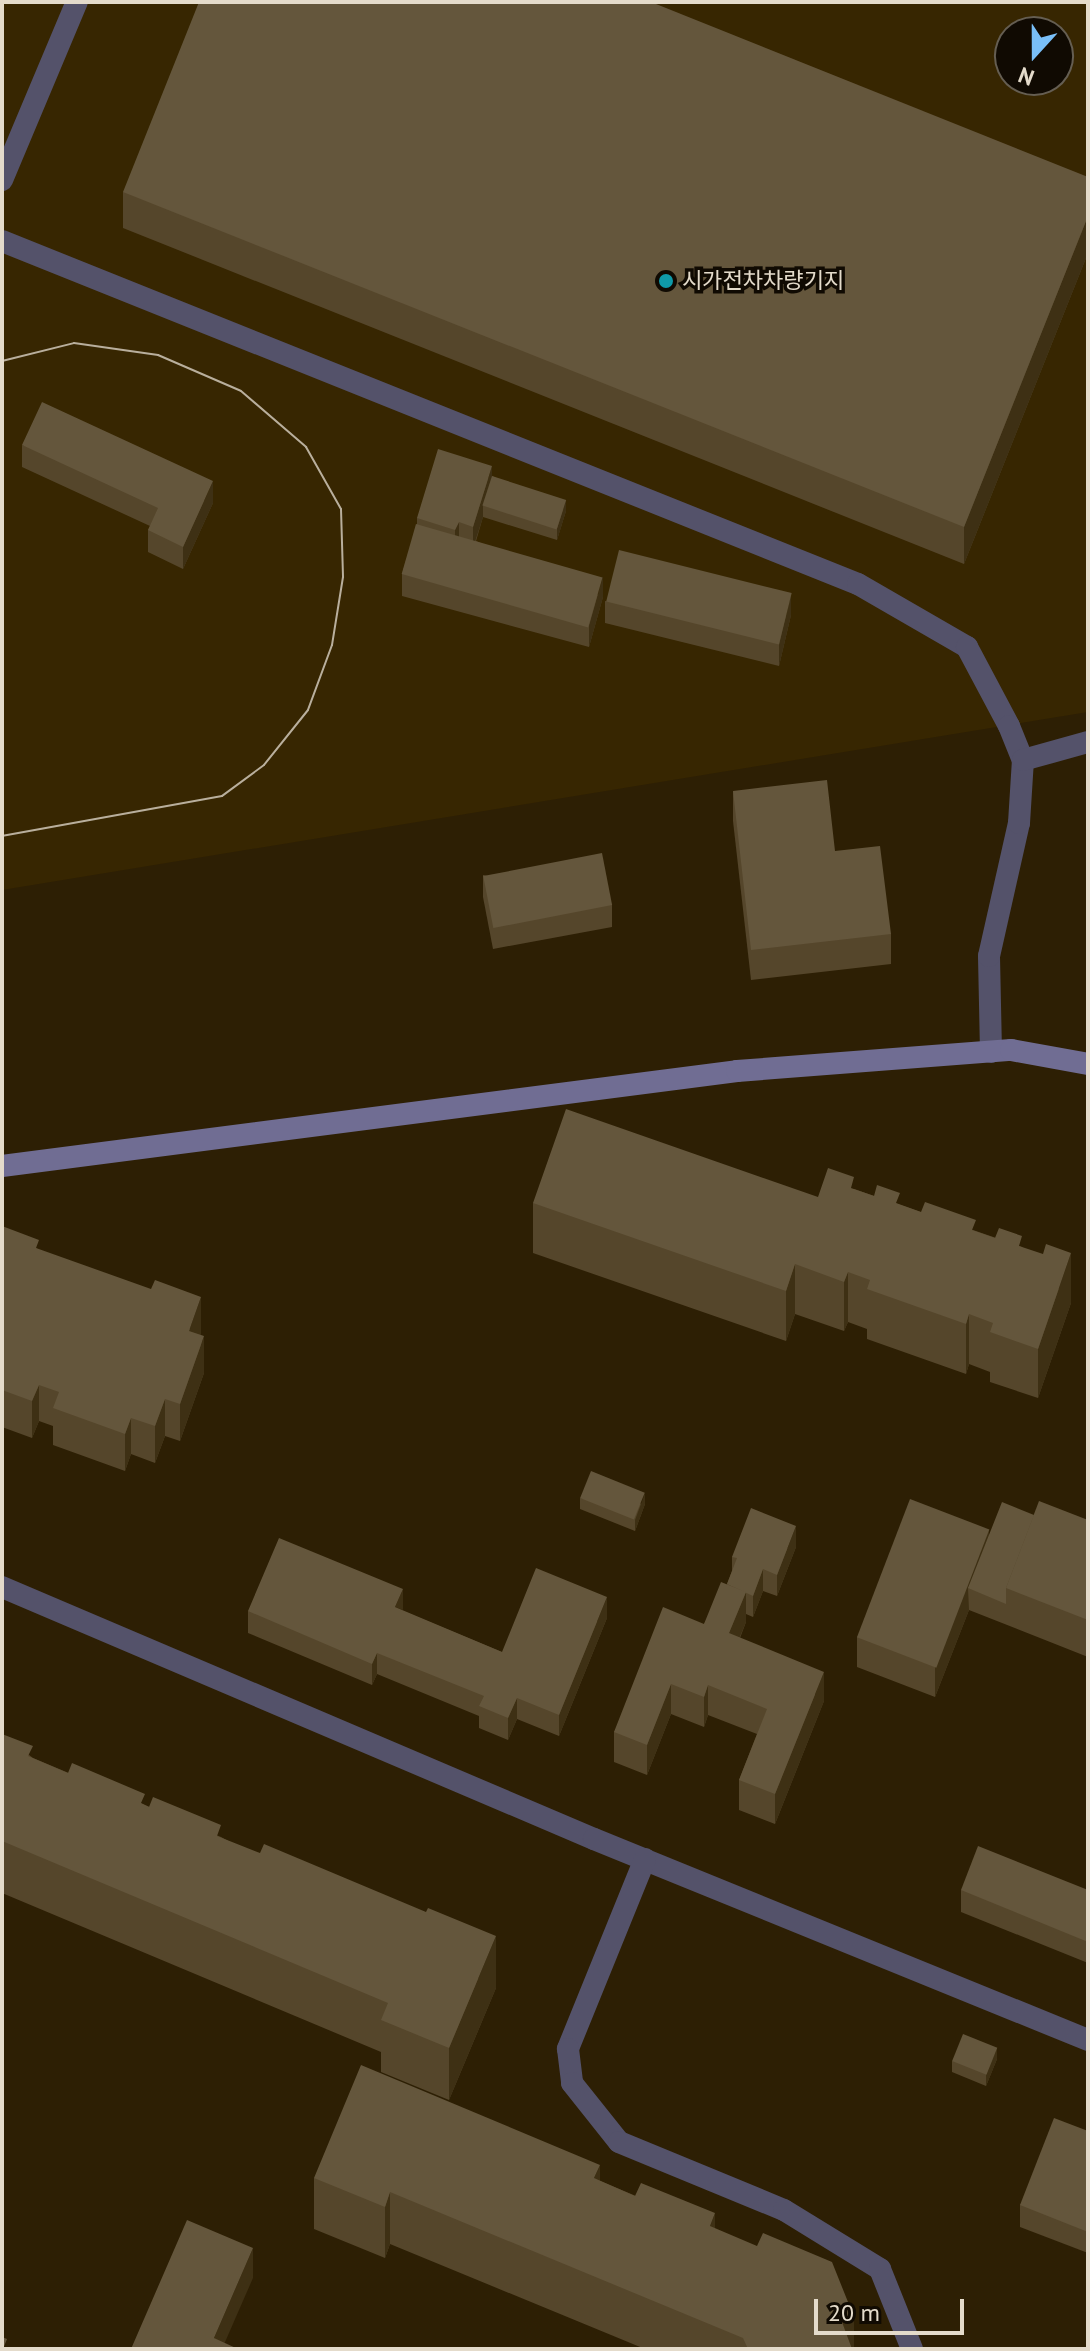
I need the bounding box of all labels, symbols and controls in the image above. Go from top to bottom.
north arrow [994,16,1074,96]
text: N [1014,61,1038,92]
place label: 시가전차차량기지 [682,268,844,294]
marker: 시가전차차량기지 [657,272,675,290]
scale bar [818,2283,968,2333]
text: 20 m [828,2297,880,2328]

